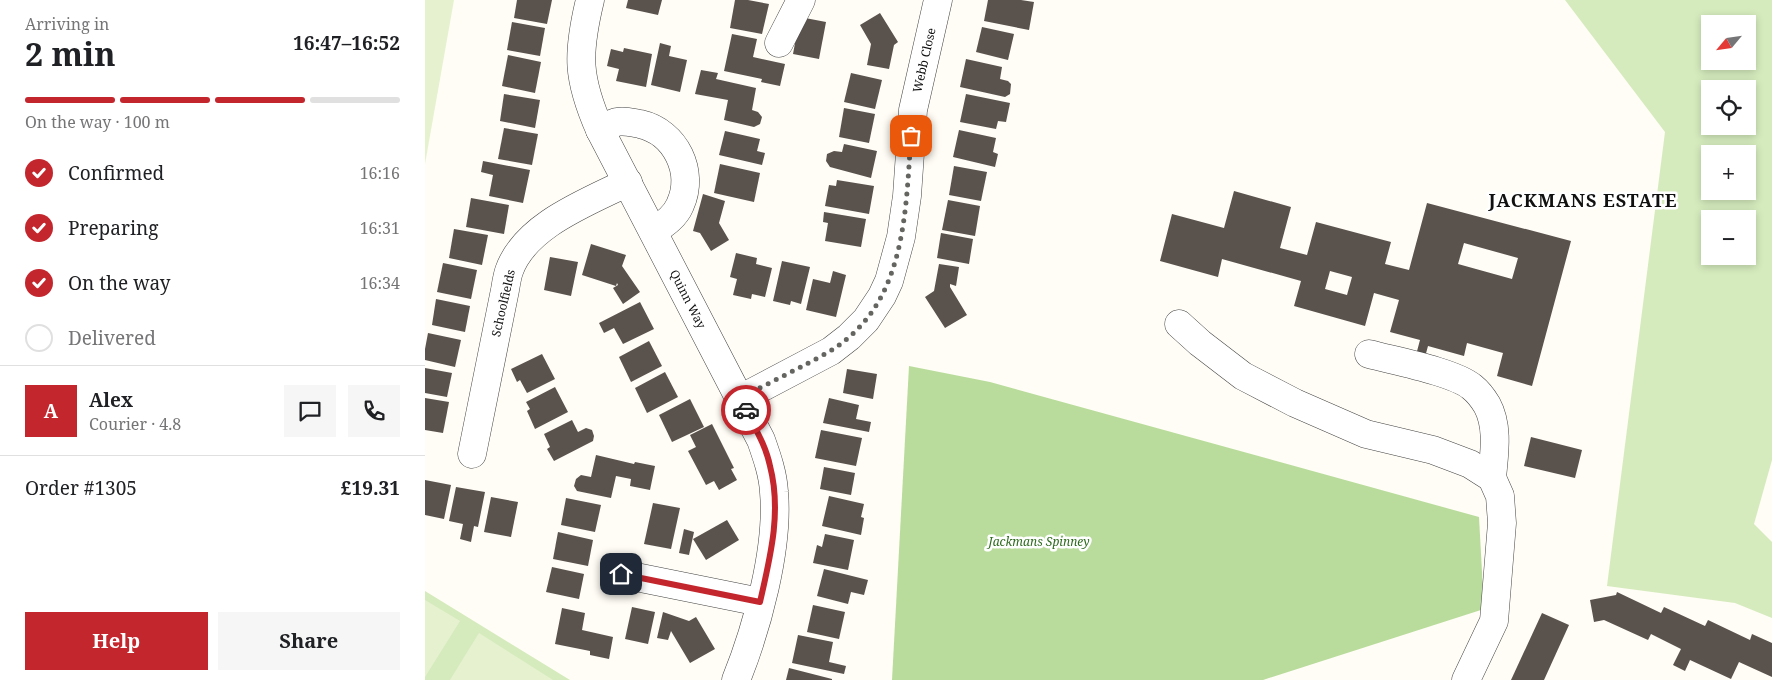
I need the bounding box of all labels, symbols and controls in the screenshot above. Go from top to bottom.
text: Arriving in [25,13,109,35]
north arrow [1701,15,1756,70]
map controls [1701,15,1756,265]
street label: Webb Close [908,26,940,94]
text: 16:47–16:52 [293,30,400,56]
text: 2 min [25,32,116,75]
button: locate [1701,80,1756,135]
text: On the way · 100 m [25,111,170,133]
pin [890,115,932,157]
icon: bag [897,122,925,150]
button: + [1701,145,1756,200]
icon: check [25,159,53,187]
text: Confirmed [68,160,164,186]
text: 16:16 [360,162,400,184]
district label: JACKMANS ESTATE [1487,188,1678,212]
button: − [1701,210,1756,265]
icon: check [25,214,53,242]
text: Preparing [68,215,158,241]
text: 16:31 [360,217,400,239]
street label: Quinn Way [666,267,710,332]
street label: Schoolfields [487,268,519,338]
icon: check [25,269,53,297]
text: On the way [68,270,171,296]
text: 16:34 [360,272,400,294]
text: Delivered [68,325,156,351]
button: chat [284,385,336,437]
button: phone [348,385,400,437]
courier [721,385,771,435]
text: Alex [89,387,133,413]
icon: car [732,396,760,424]
text: A [44,398,58,424]
text: Courier · 4.8 [89,413,181,435]
text: Order #1305 [25,475,137,501]
text: £19.31 [341,475,400,501]
park label: Jackmans Spinney [986,533,1090,550]
pin [600,553,642,595]
icon: home [607,560,635,588]
button: Help [25,612,208,670]
button: Share [218,612,400,670]

